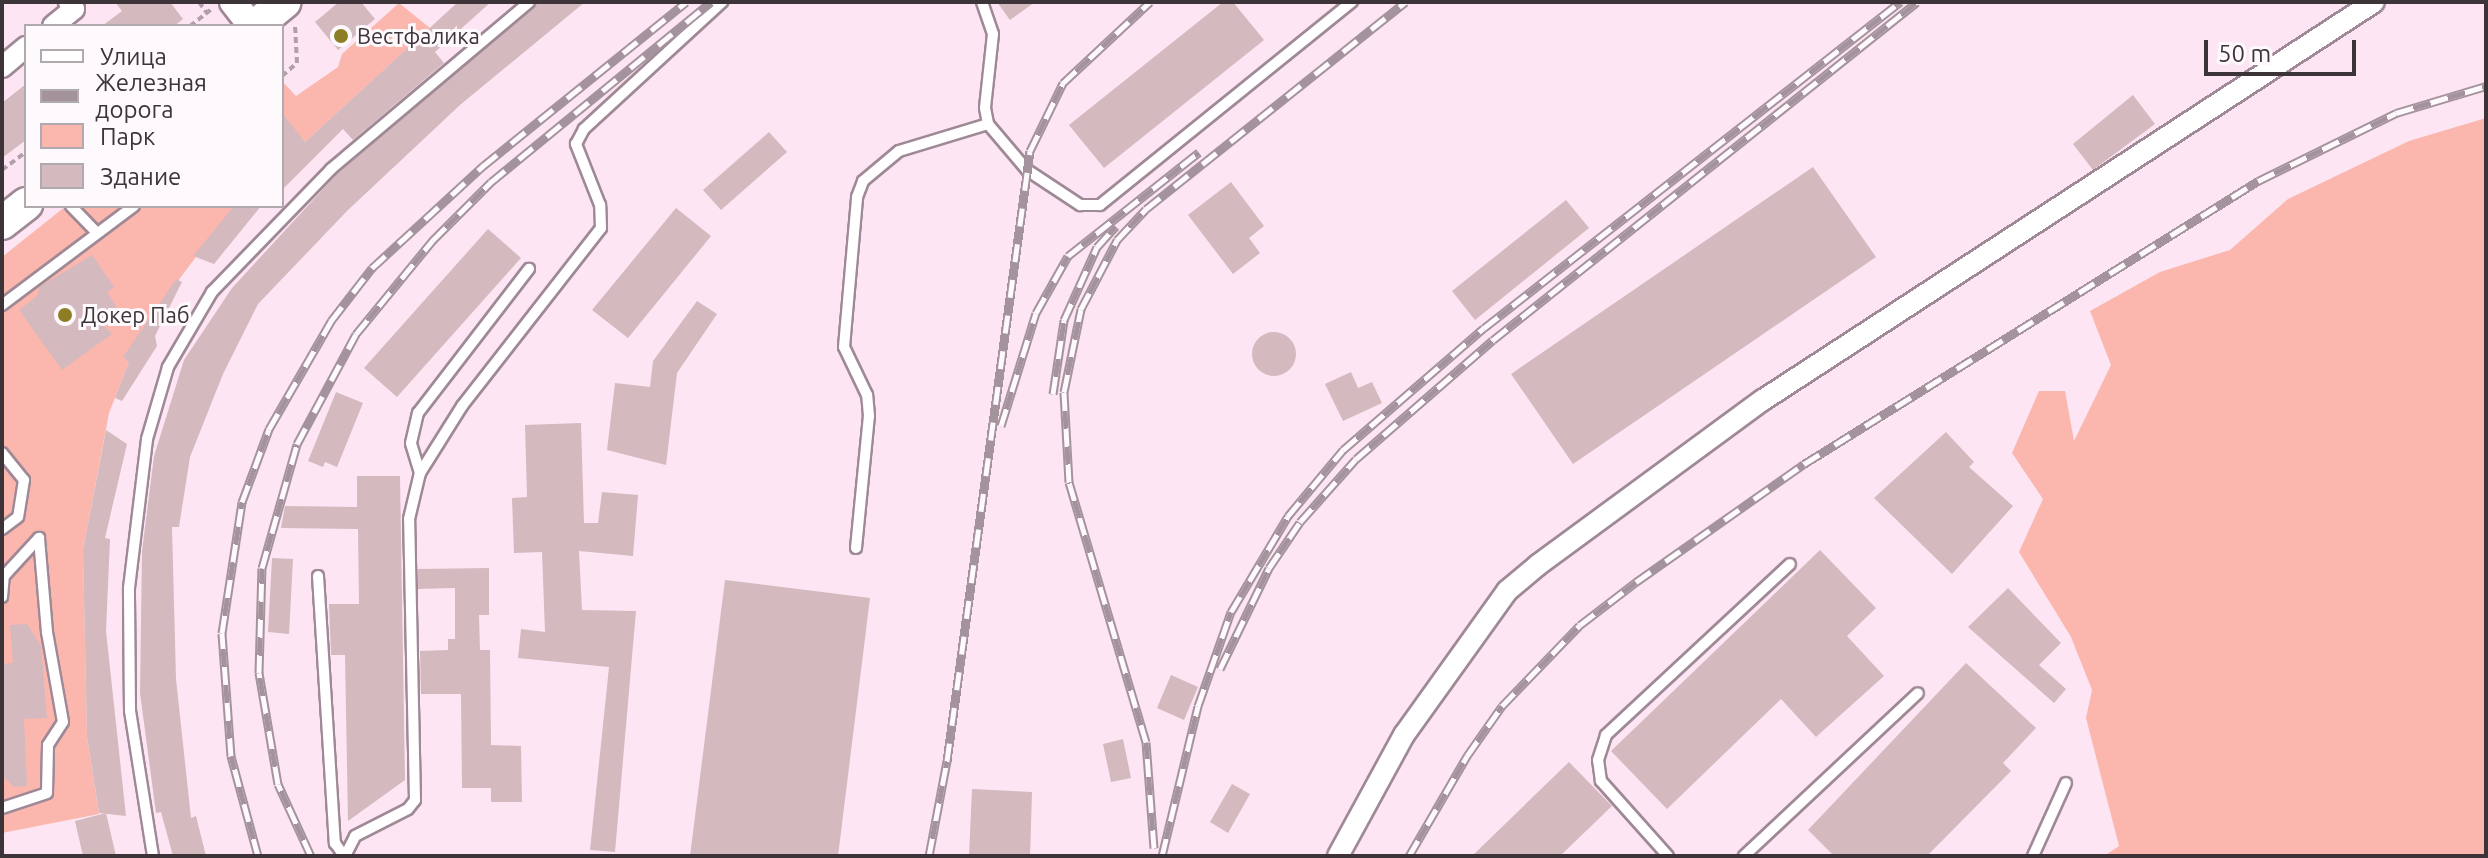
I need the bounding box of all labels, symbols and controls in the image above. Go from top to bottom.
place label: Вестфалика [357,23,480,49]
legend [24,24,284,208]
scale bar [2208,24,2360,74]
marker: Вестфалика [332,27,350,45]
text: 50 m [2218,40,2271,67]
text: Улица [100,43,167,70]
text: Железная дорога [95,69,207,123]
text: Парк [100,123,155,150]
text: Здание [100,163,181,190]
place label: Докер Паб [81,302,190,328]
marker: Докер Паб [56,306,74,324]

